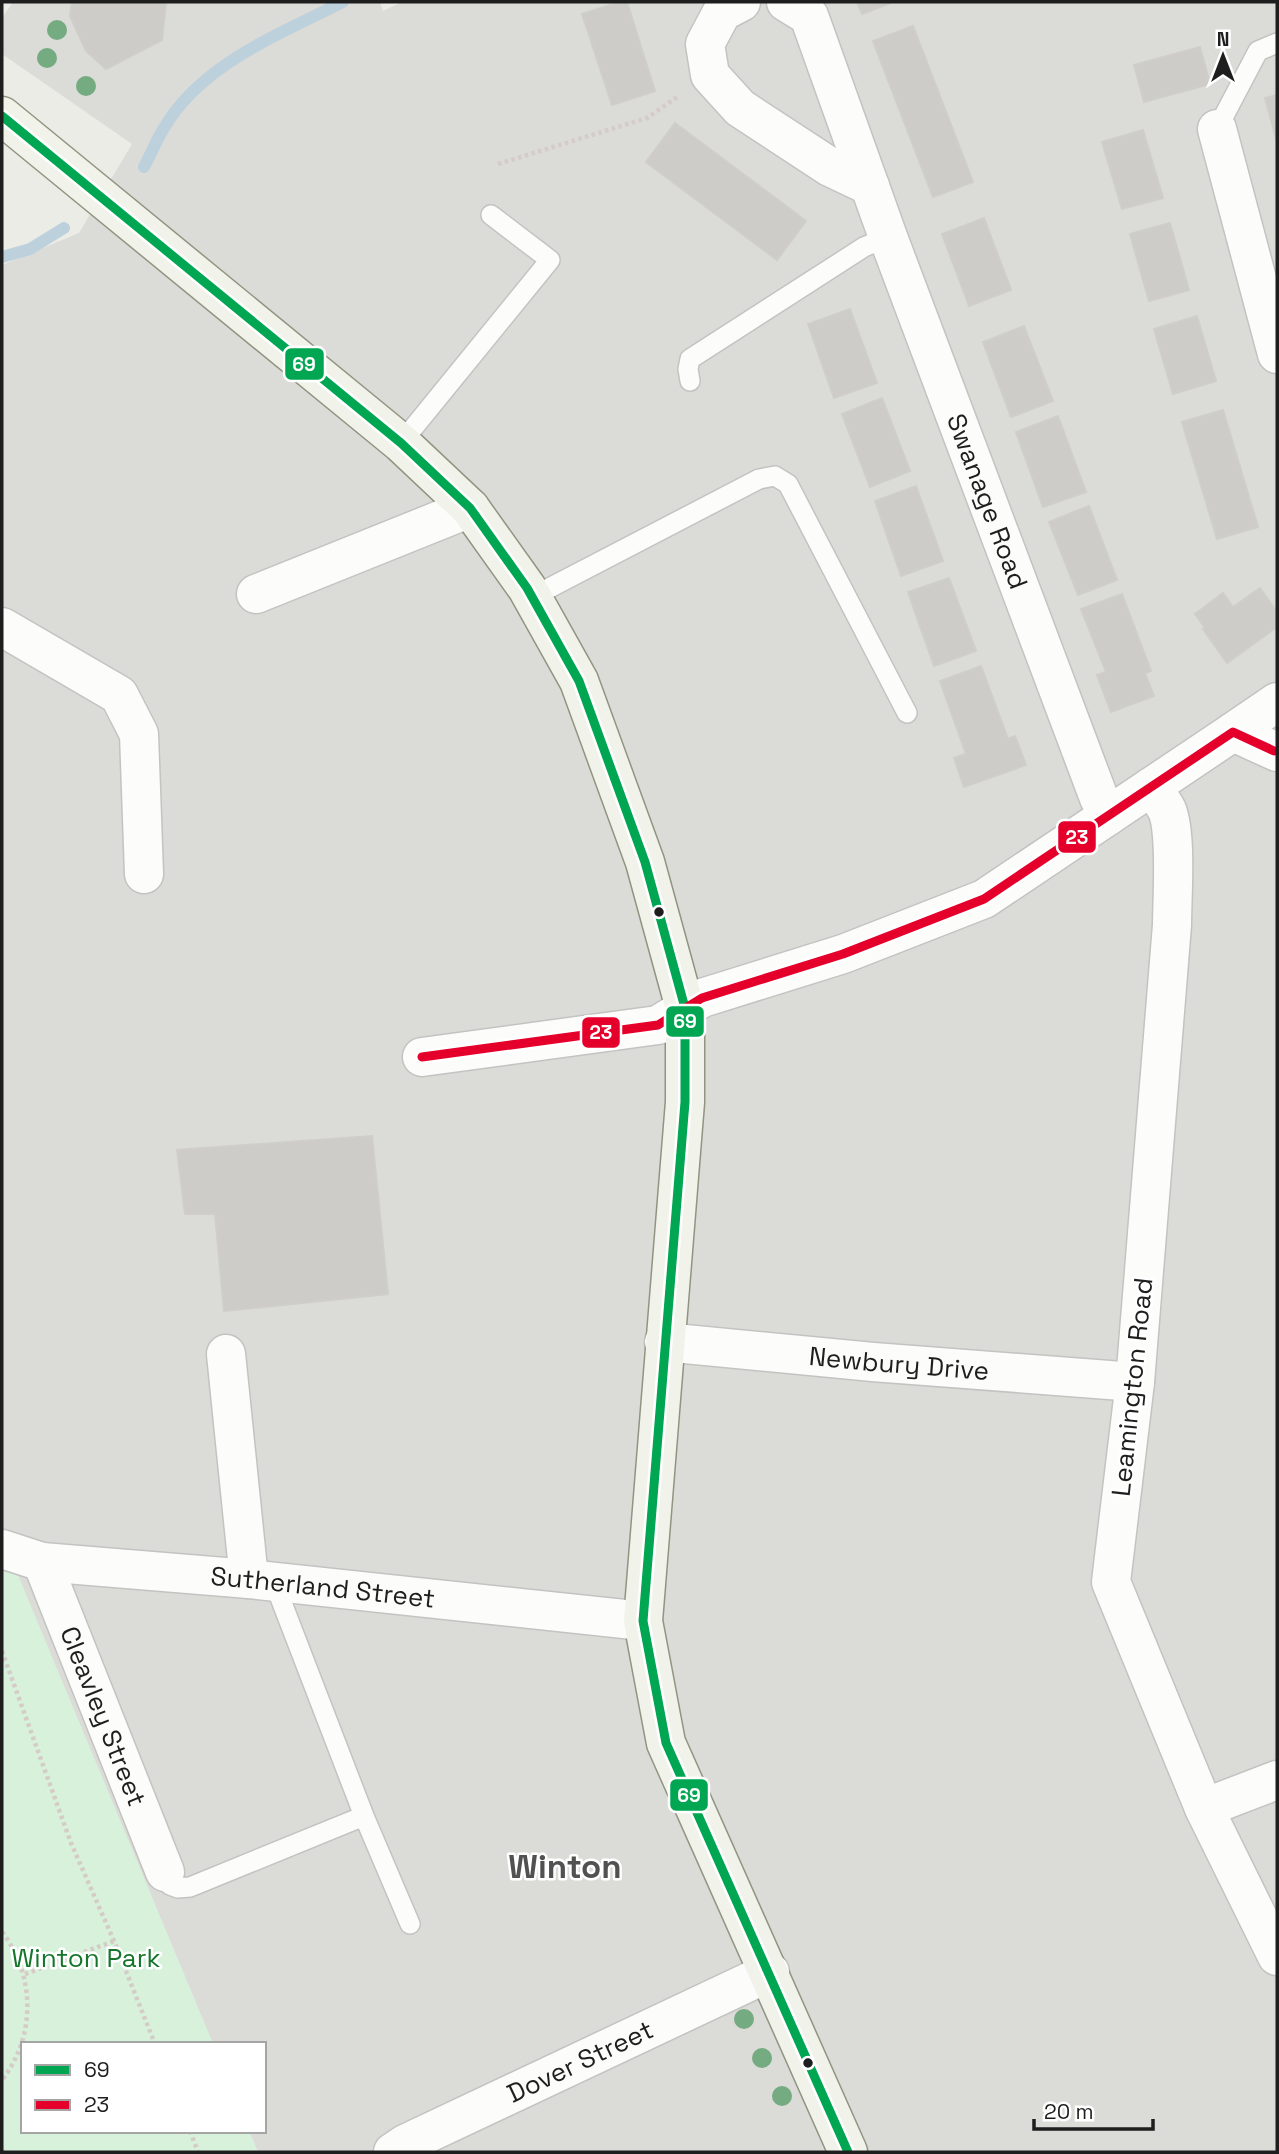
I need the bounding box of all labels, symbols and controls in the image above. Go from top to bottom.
north arrow [1188,21,1258,91]
text: N [1217,27,1229,52]
line badge: 69 [284,347,325,381]
text: 69 [292,352,316,377]
street label: Swanage Road [939,409,1036,594]
line badge: 23 [1057,820,1097,854]
text: 23 [1066,825,1088,850]
unlabelled marker [652,905,666,919]
line badge: 69 [665,1005,705,1038]
text: 69 [673,1009,697,1034]
line badge: 23 [581,1016,621,1049]
text: 23 [590,1020,612,1045]
street label: Leamington Road [1104,1276,1160,1498]
street label: Newbury Drive [807,1339,990,1388]
street label: Sutherland Street [209,1559,437,1616]
street label: Cleavley Street [52,1621,154,1811]
line badge: 69 [669,1778,709,1812]
text: 69 [677,1783,701,1808]
district label: Winton [508,1846,622,1888]
park label: Winton Park [12,1941,160,1975]
street label: Dover Street [502,2012,659,2110]
legend [21,2042,266,2133]
text: 69 [84,2056,110,2083]
unlabelled marker [801,2056,815,2070]
scale bar [1034,2088,1153,2132]
text: 23 [84,2091,109,2118]
text: 20 m [1044,2098,1094,2125]

